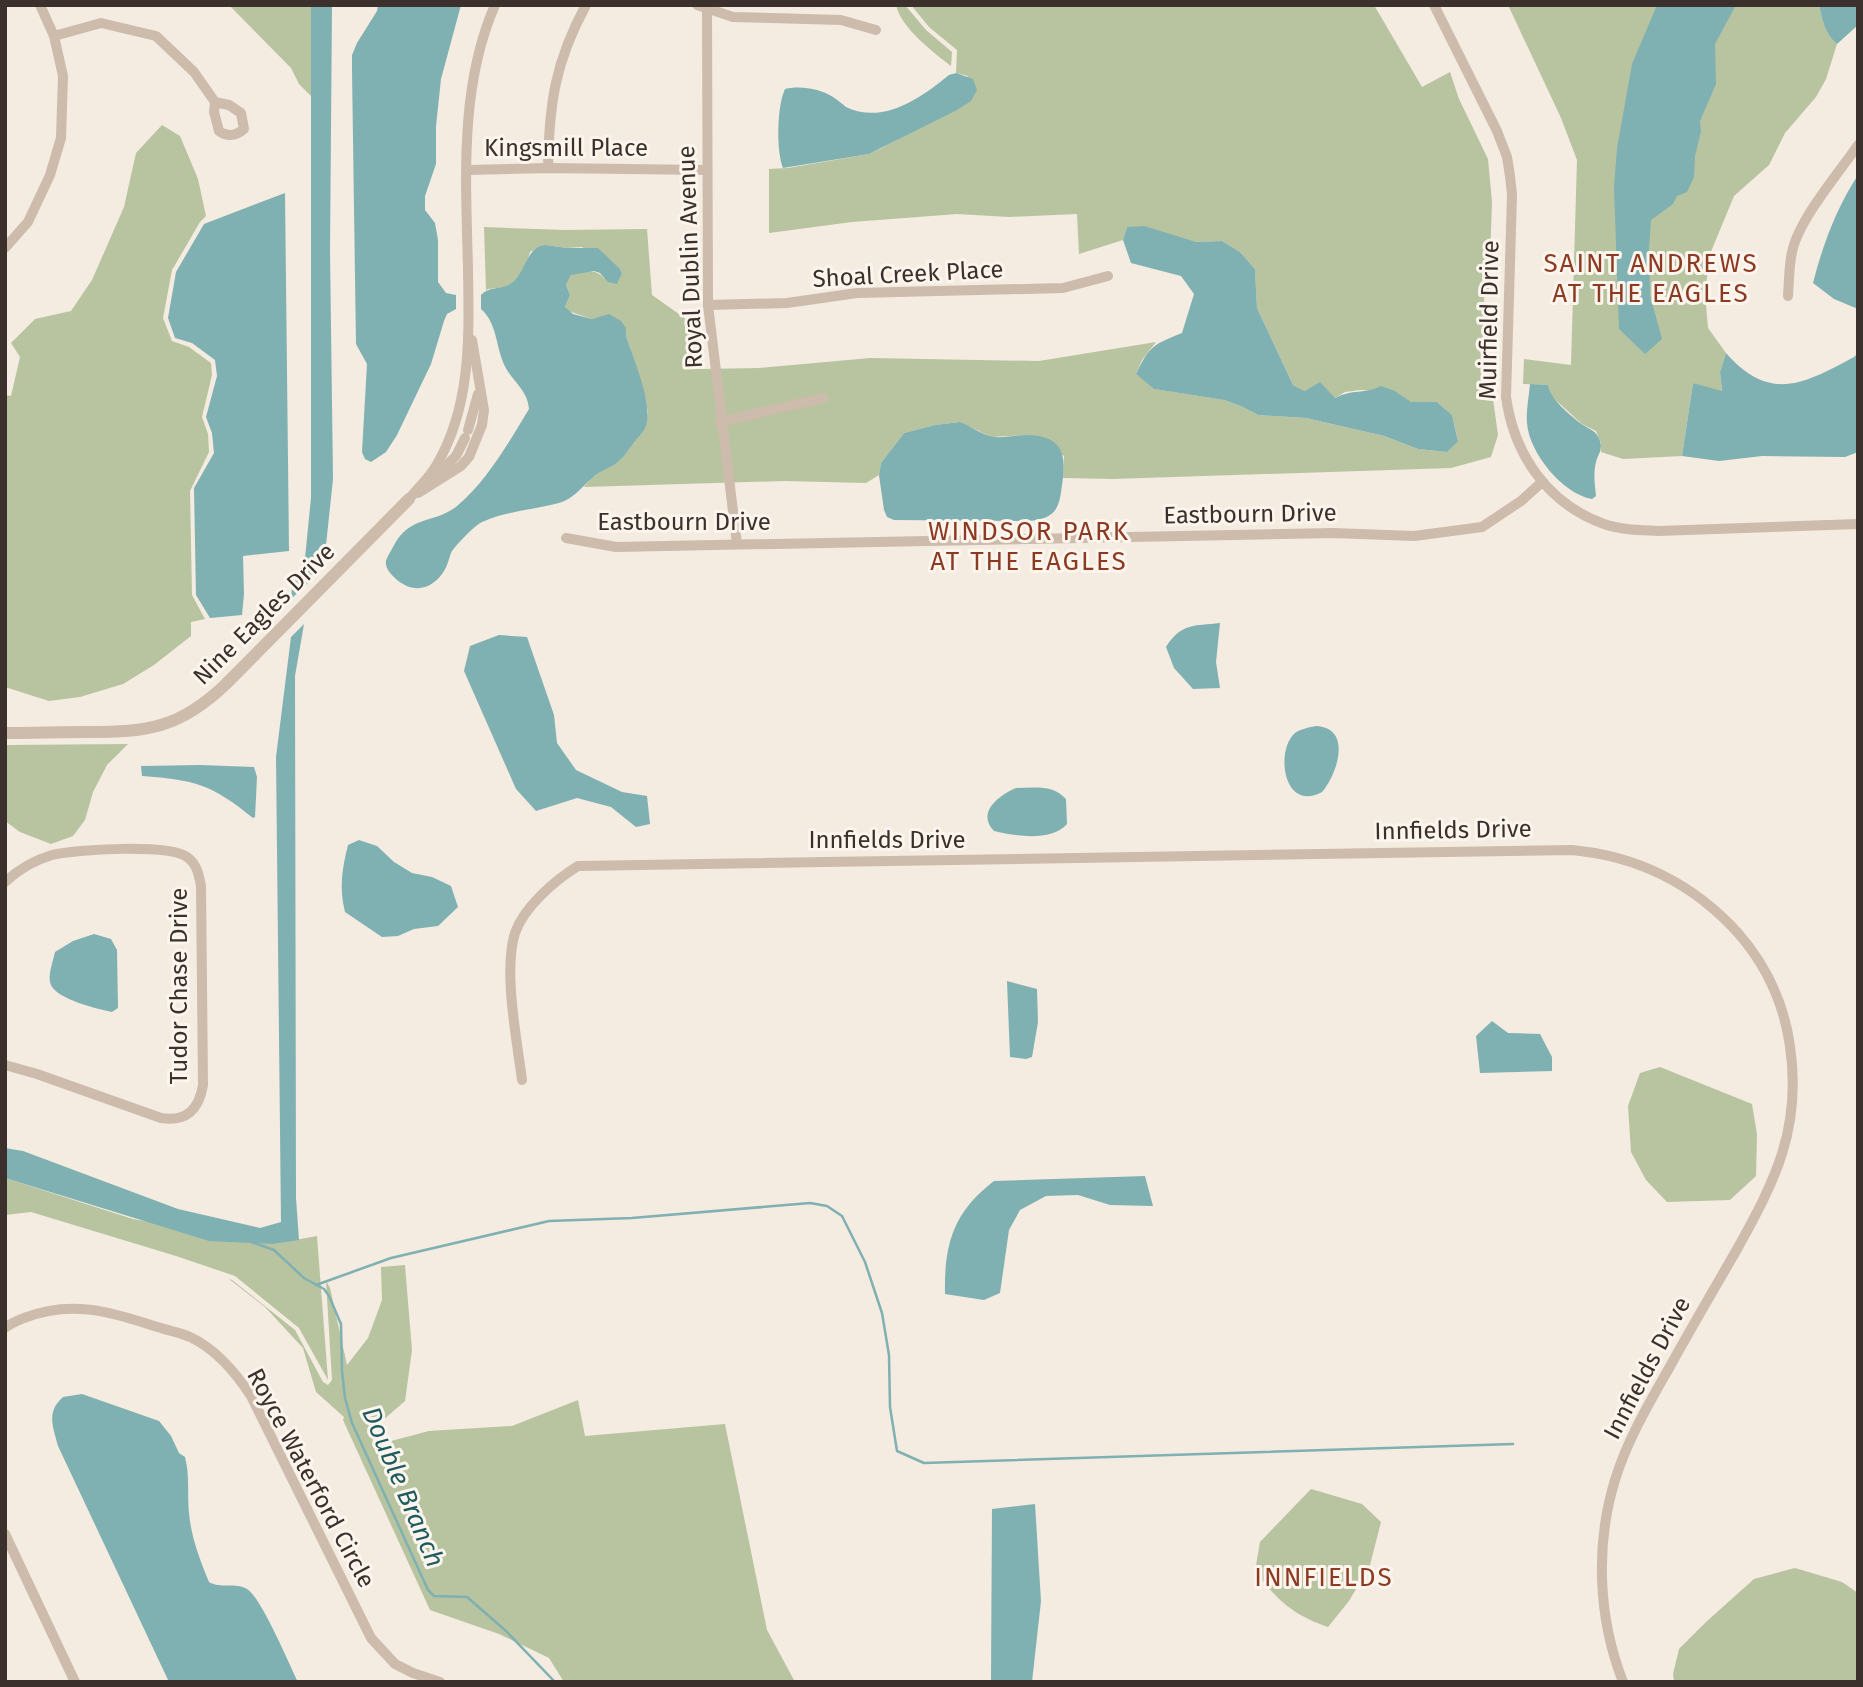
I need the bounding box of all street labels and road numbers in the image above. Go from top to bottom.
street label: Kingsmill Place [484,134,648,162]
street label: Royal Dublin Avenue [672,145,708,369]
street label: Muirfield Drive [1474,240,1504,400]
street label: Shoal Creek Place [812,255,1004,293]
street label: Eastbourn Drive [1163,498,1337,530]
street label: Eastbourn Drive [597,508,771,536]
street label: Nine Eagles Drive [188,538,340,690]
street label: Innfields Drive [1374,815,1532,845]
street label: Innfields Drive [808,826,966,854]
street label: Tudor Chase Drive [165,888,193,1084]
street label: Innfields Drive [1598,1292,1696,1444]
street label: Royce Waterford Circle [241,1364,381,1592]

